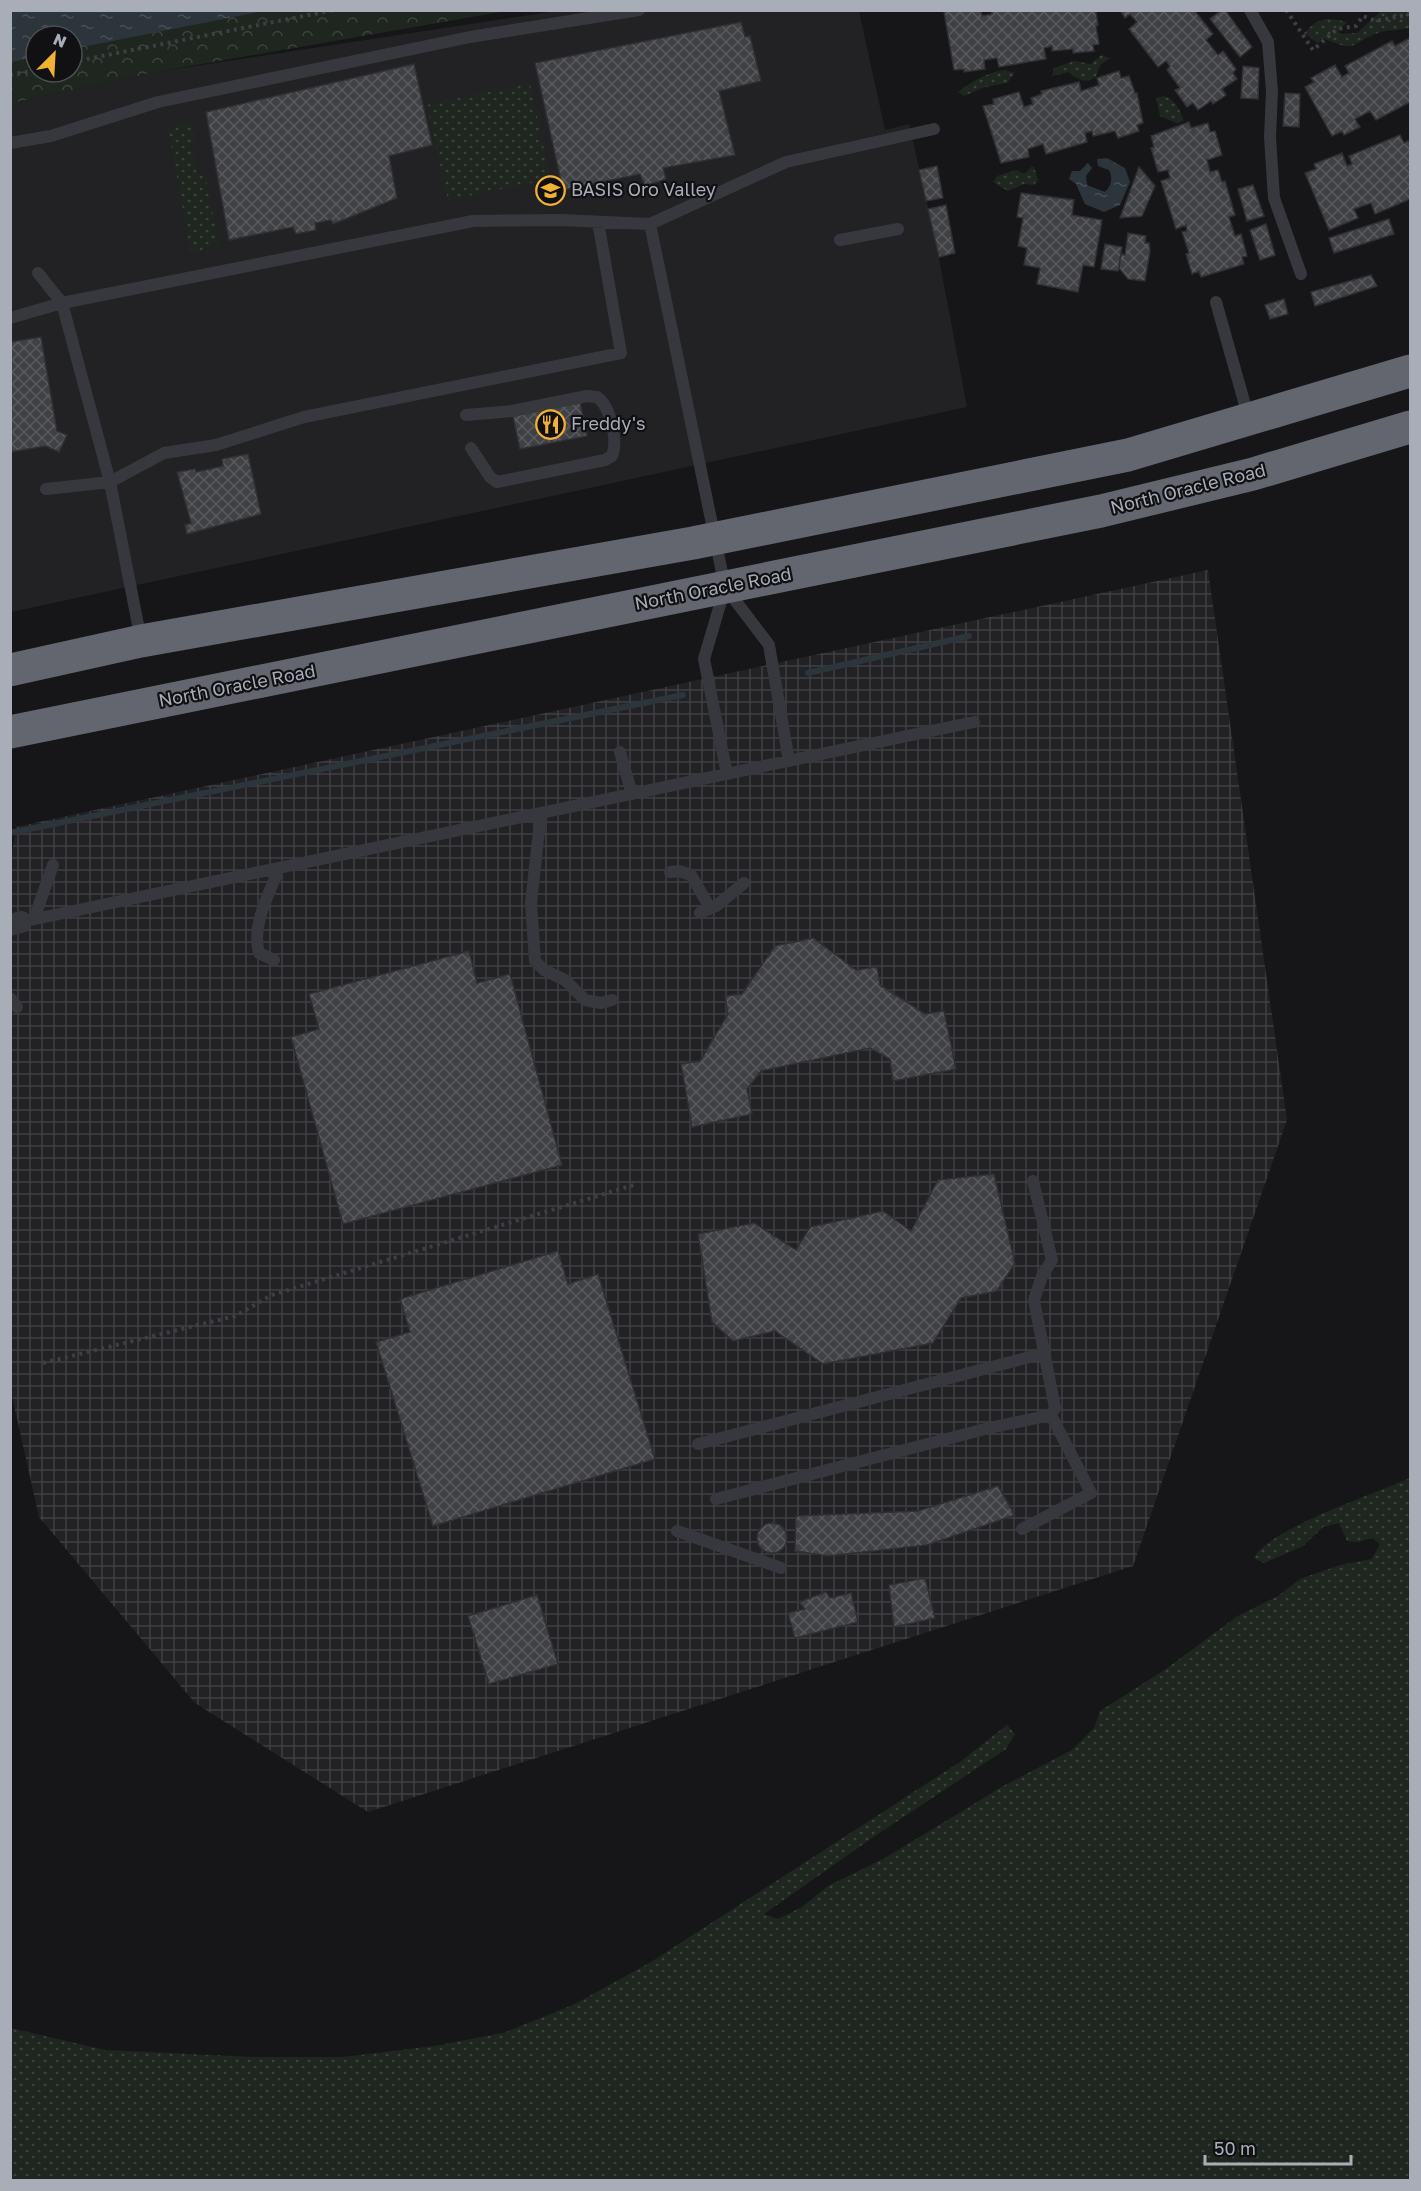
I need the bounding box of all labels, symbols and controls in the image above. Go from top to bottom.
north arrow [24,24,84,84]
text: N [50,29,70,52]
school or university icon: BASIS Oro Valley [534,174,566,206]
place label: BASIS Oro Valley [571,178,716,200]
restaurant icon: Freddy's [534,408,566,440]
place label: Freddy's [571,412,645,434]
street label: North Oracle Road [1108,458,1268,518]
street label: North Oracle Road [632,562,793,614]
street label: North Oracle Road [156,659,317,711]
scale bar [1205,2128,1350,2166]
text: 50 m [1214,2137,1256,2159]

